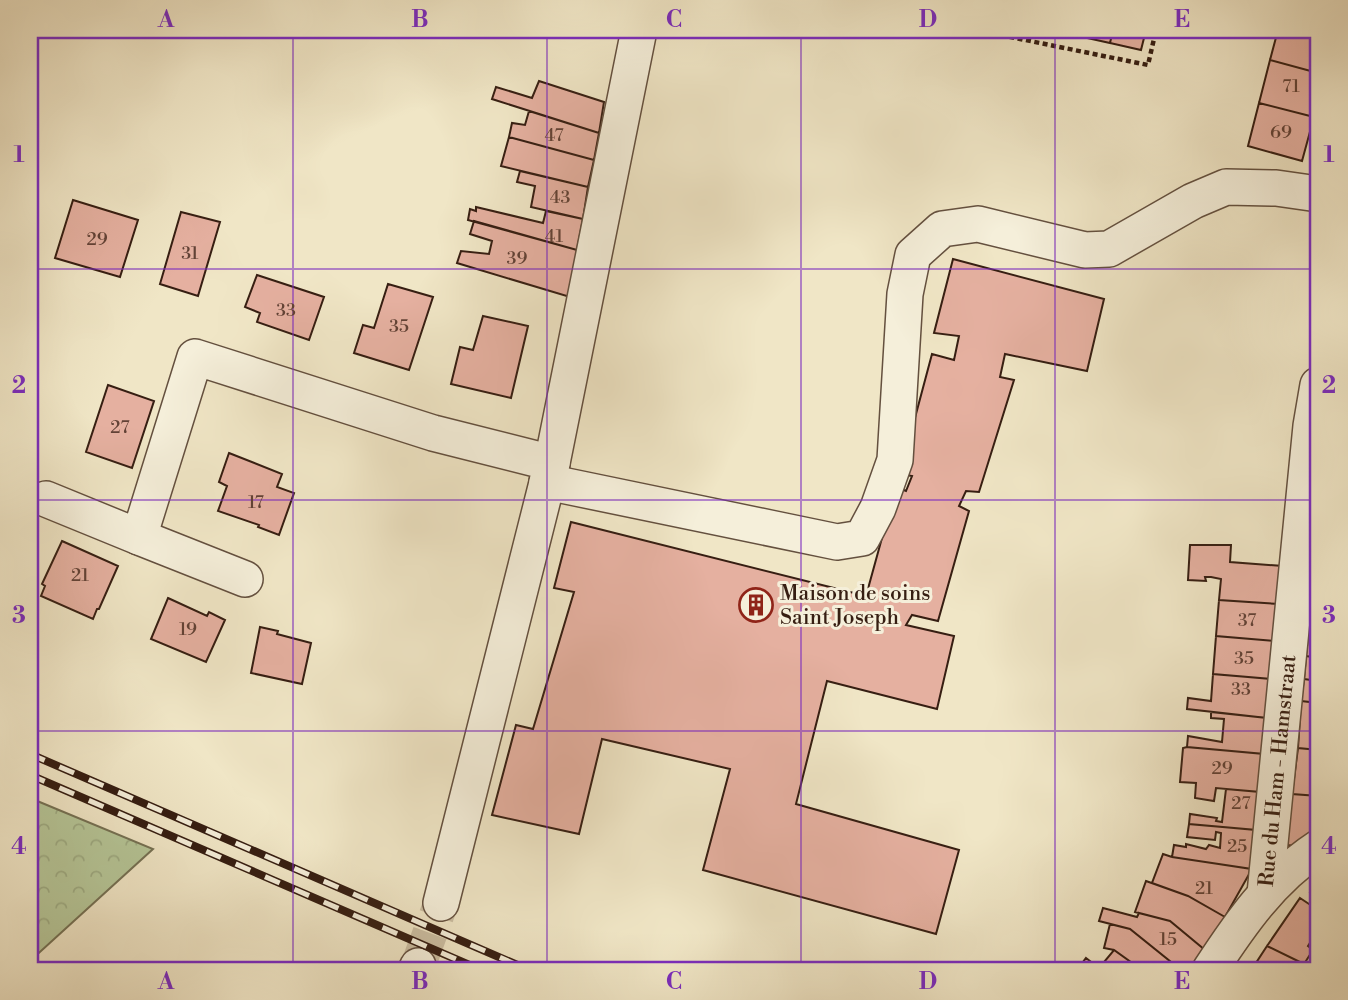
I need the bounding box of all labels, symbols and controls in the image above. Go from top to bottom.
text: A [157,6,175,34]
text: B [411,6,429,34]
text: C [666,6,682,34]
text: D [919,6,937,34]
text: E [1174,6,1190,34]
house number: 71 [1282,75,1300,98]
house number: 69 [1270,121,1292,144]
house number: 47 [544,124,564,147]
text: 1 [13,141,25,169]
text: 1 [1323,141,1335,169]
house number: 43 [550,186,570,209]
house number: 41 [545,225,563,248]
house number: 29 [86,228,108,251]
house number: 31 [181,242,199,265]
house number: 39 [507,247,528,270]
house number: 33 [276,299,296,322]
house number: 35 [389,315,409,338]
text: 2 [12,372,26,400]
text: 2 [1322,372,1336,400]
house number: 27 [110,416,130,439]
house number: 17 [248,491,264,514]
house number: 21 [71,564,89,587]
place label: Maison de soins Saint Joseph [780,581,930,631]
building icon: Maison de soins Saint Joseph [737,586,775,624]
text: 3 [12,602,26,630]
text: 3 [1322,602,1336,630]
house number: 37 [1238,609,1256,632]
house number: 19 [179,618,197,641]
house number: 35 [1234,647,1254,670]
street label: Rue du Ham - Hamstraat [1254,653,1303,888]
house number: 33 [1231,678,1251,701]
house number: 29 [1211,757,1233,780]
house number: 27 [1231,792,1251,815]
text: 4 [11,833,27,861]
text: 4 [1321,833,1337,861]
house number: 25 [1227,835,1247,858]
house number: 21 [1195,877,1213,900]
house number: 15 [1159,928,1177,951]
text: A [157,968,175,996]
text: B [411,968,429,996]
text: C [666,968,682,996]
text: D [919,968,937,996]
text: E [1174,968,1190,996]

